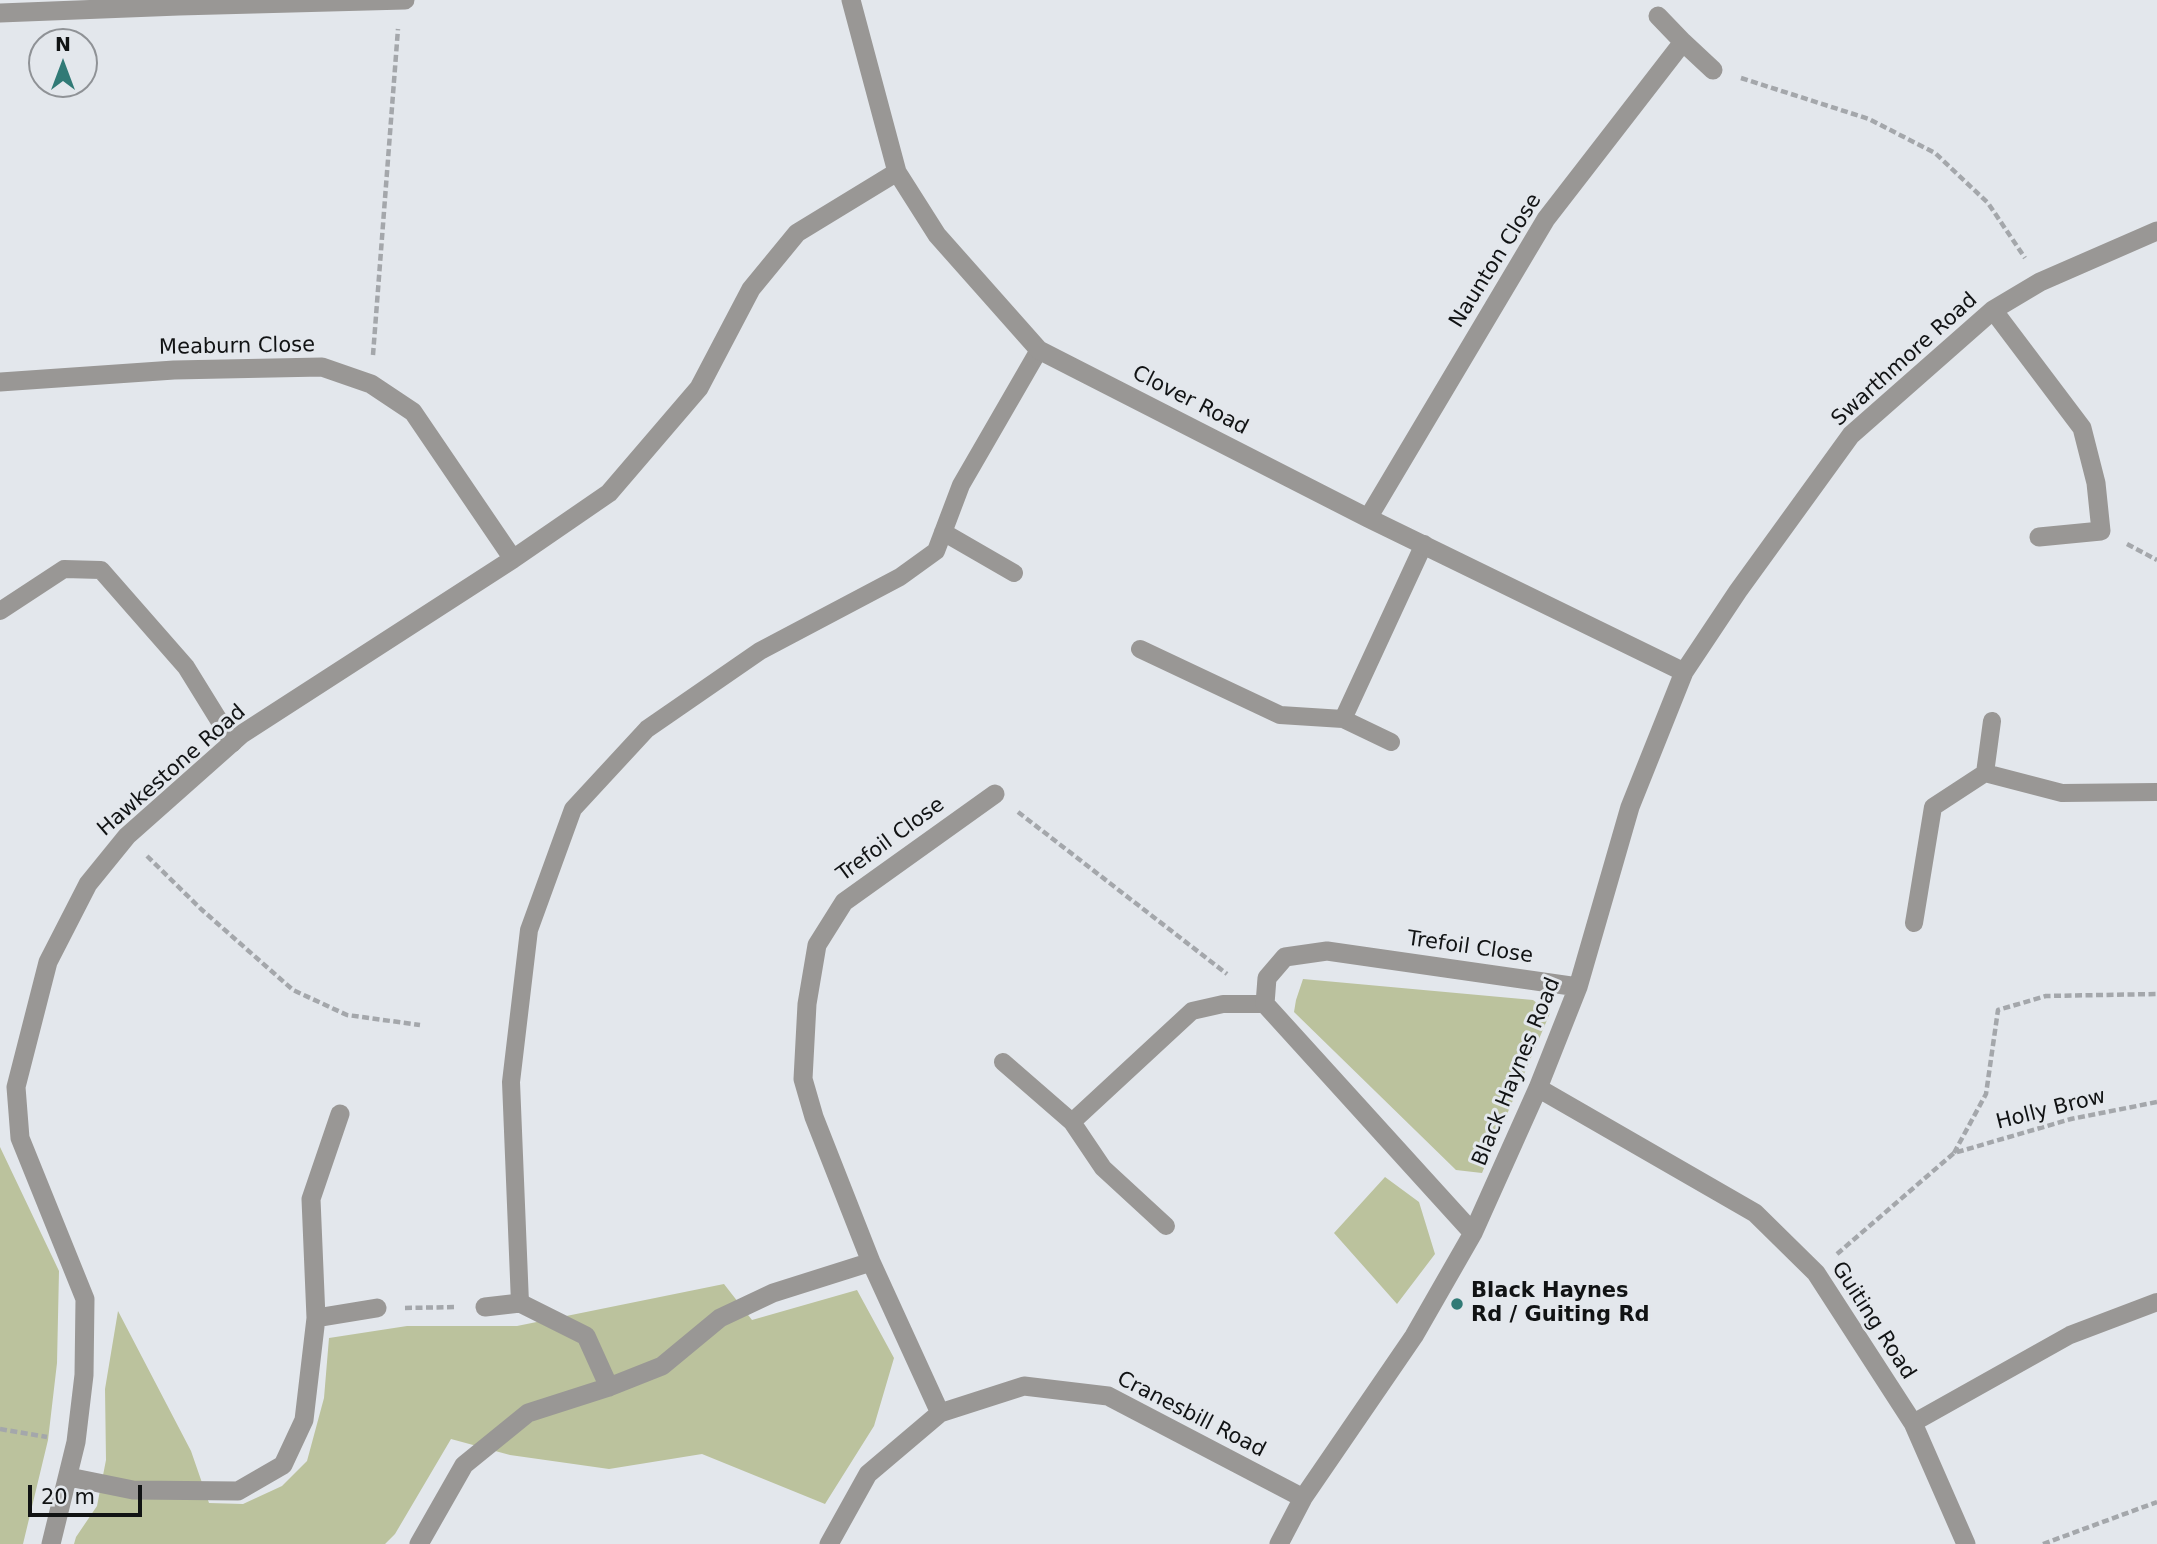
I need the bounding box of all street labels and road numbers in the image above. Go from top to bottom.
street label: Naunton Close [1445,189,1547,333]
street label: Swarthmore Road [1827,288,1983,432]
street label: Meaburn Close [159,333,315,361]
street label: Clover Road [1128,361,1252,441]
street label: Hawkestone Road [93,700,251,842]
street label: Trefoil Close [832,793,950,887]
street label: Trefoil Close [1406,927,1534,969]
street label: Black Haynes Road [1468,974,1566,1170]
street label: Holly Brow [1994,1084,2108,1136]
street label: Guiting Road [1826,1257,1920,1385]
street label: Cranesbill Road [1112,1367,1270,1463]

